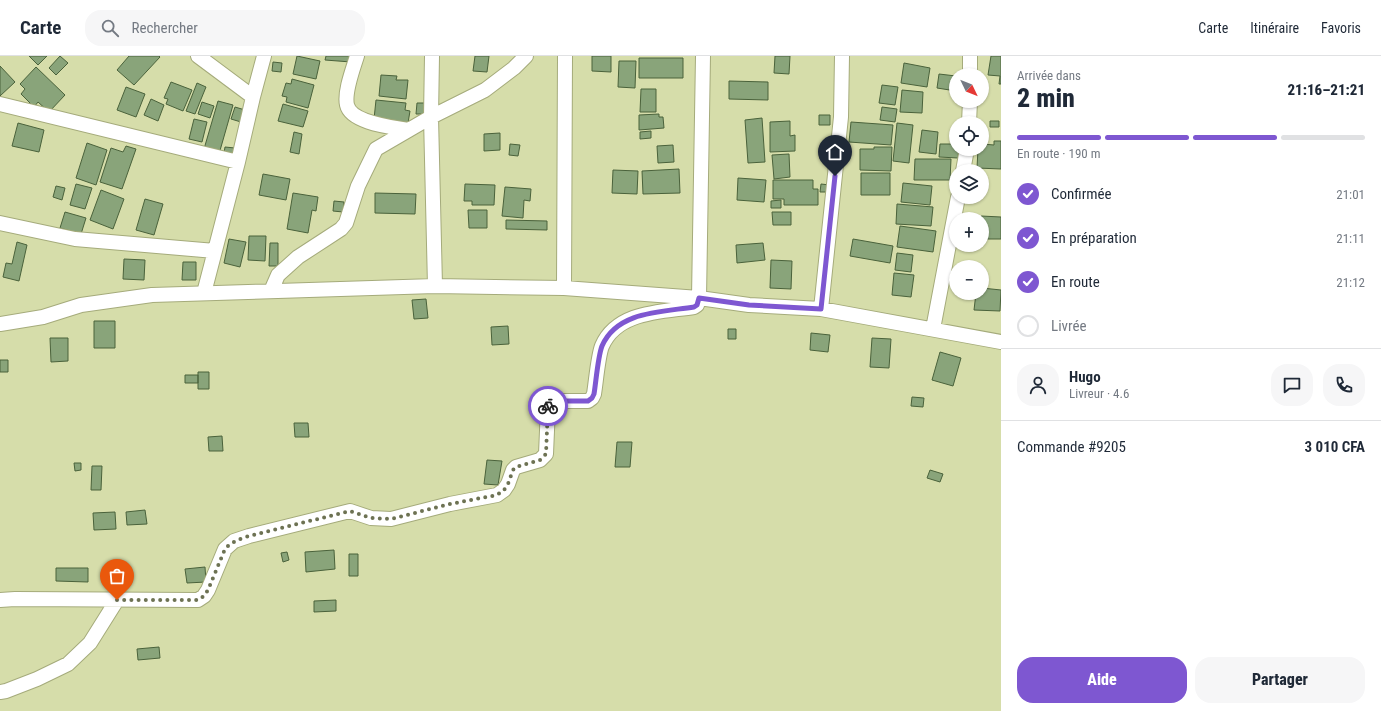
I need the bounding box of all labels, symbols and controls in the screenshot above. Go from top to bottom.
search box [85,10,365,46]
text: Carte [20,16,61,39]
icon: search [99,17,121,39]
text: Rechercher [131,19,198,37]
text: Carte [1198,20,1228,36]
text: Itinéraire [1250,20,1299,36]
text: Favoris [1321,20,1361,36]
north arrow [949,68,989,108]
map controls [949,68,989,300]
text: Arrivée dans [1017,68,1081,83]
text: 21:16–21:21 [1287,81,1365,99]
text: 2 min [1017,83,1075,113]
button: locate [949,116,989,156]
pin [818,135,852,176]
icon: home [824,141,846,163]
text: En route · 190 m [1017,146,1100,161]
button: layers [949,164,989,204]
icon: check [1017,183,1039,205]
text: Confirmée [1051,185,1112,203]
text: 21:01 [1336,187,1365,202]
button: + [949,212,989,252]
icon: check [1017,227,1039,249]
text: En préparation [1051,229,1137,247]
text: 21:11 [1336,231,1365,246]
button: − [949,260,989,300]
icon: check [1017,271,1039,293]
text: En route [1051,273,1100,291]
text: 21:12 [1336,275,1365,290]
text: Livrée [1051,317,1087,335]
button: person [1017,364,1059,406]
button: chat [1271,364,1313,406]
button: phone [1323,364,1365,406]
text: Hugo [1069,368,1101,386]
courier [528,386,568,426]
text: Livreur · 4.6 [1069,386,1129,401]
icon: bike [537,395,559,417]
text: Commande #9205 [1017,438,1126,456]
text: 3 010 CFA [1305,438,1365,456]
pin [100,559,134,600]
icon: bag [106,565,128,587]
button: Aide [1017,657,1187,703]
button: Partager [1195,657,1365,703]

